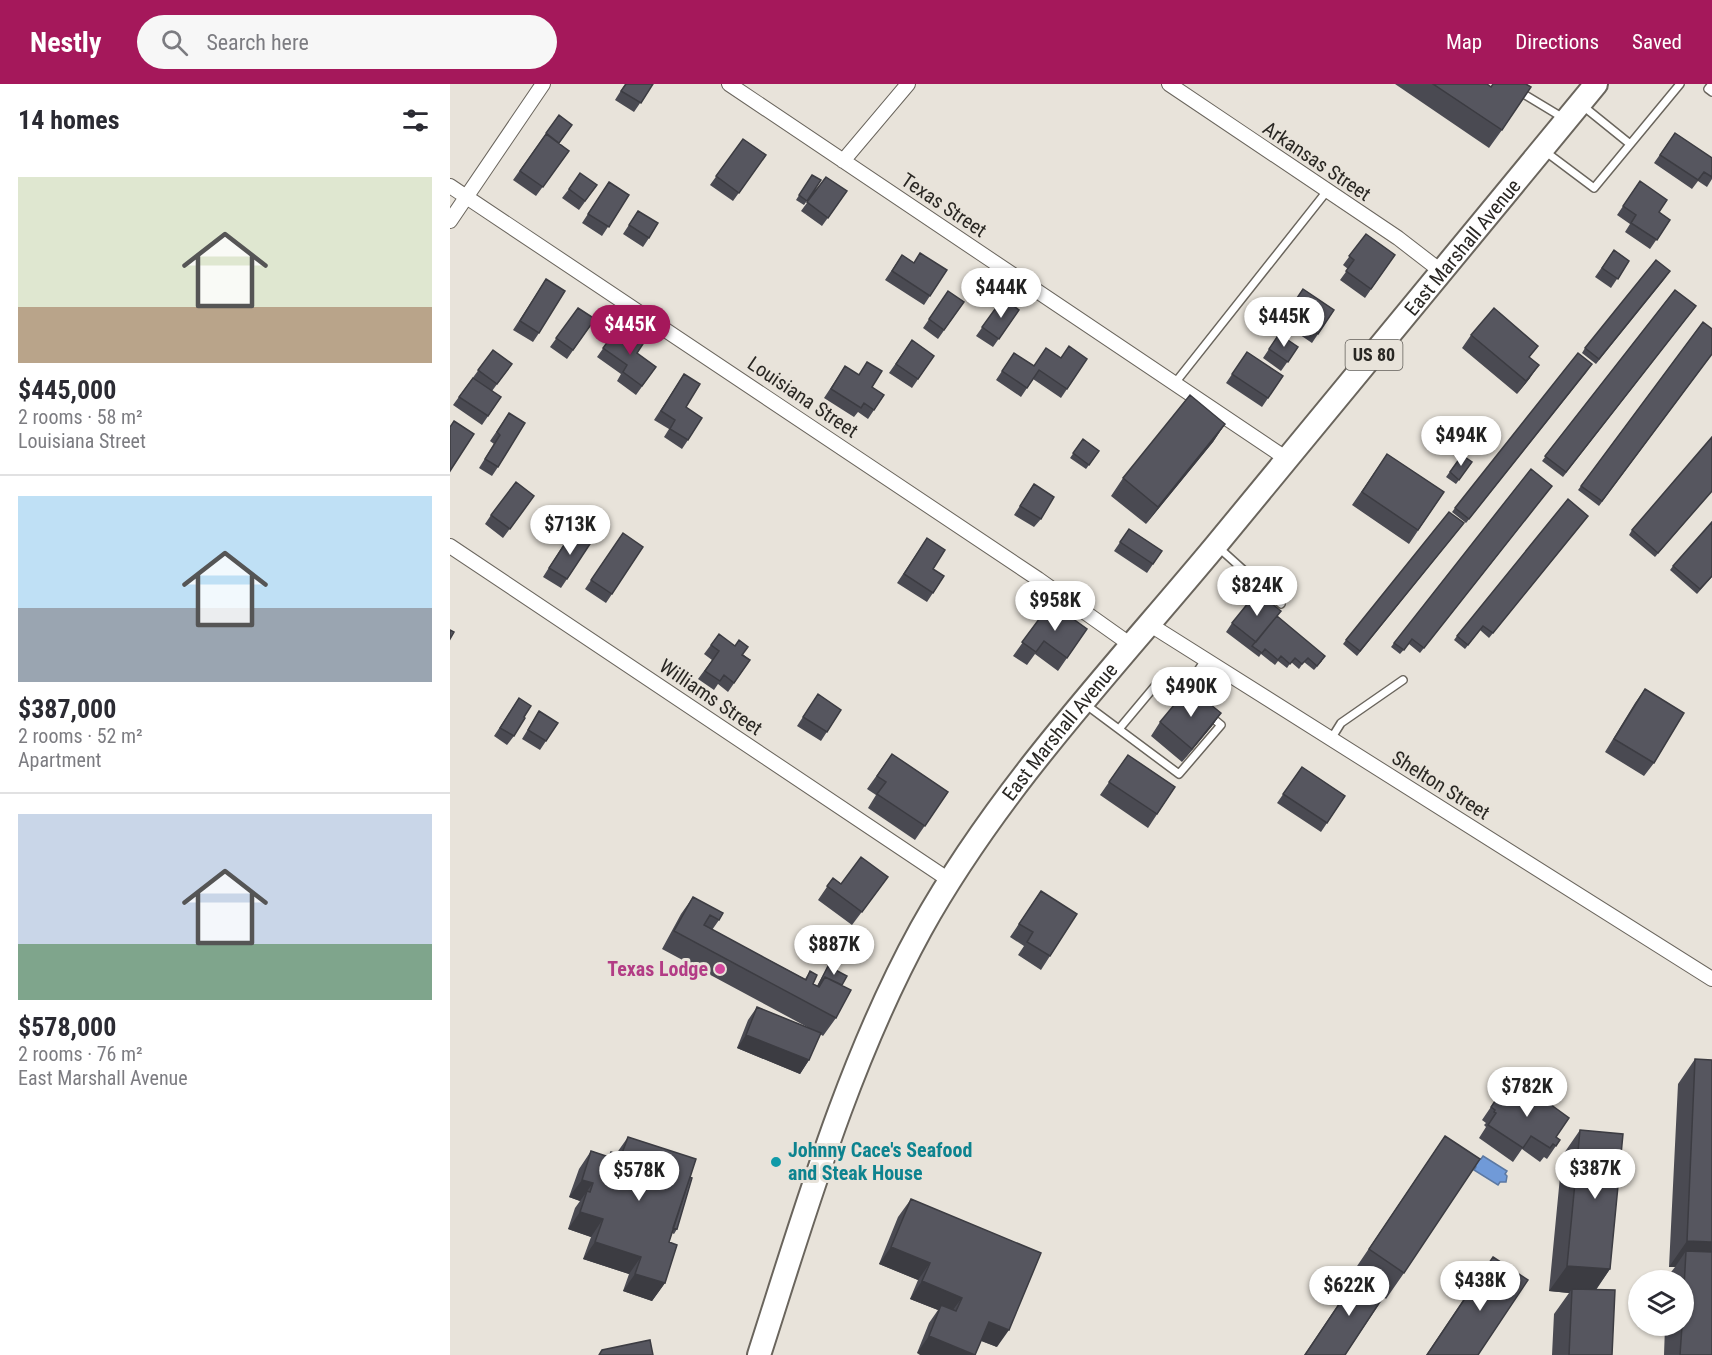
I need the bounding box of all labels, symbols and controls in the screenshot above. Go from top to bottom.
search box [137,15,557,69]
text: Nestly [30,26,101,59]
icon: search [158,26,191,59]
text: Search here [206,30,309,55]
text: Map [1446,30,1482,54]
text: Directions [1515,30,1599,54]
text: Saved [1632,30,1682,54]
icon: filters [399,104,432,137]
text: 14 homes [18,105,120,135]
street label: Arkansas Street [1258,116,1376,206]
street label: Texas Street [897,168,991,242]
street label: East Marshall Avenue [1399,174,1526,321]
icon: home [171,216,279,324]
pin: $444K [959,268,1043,319]
text: $444K [975,275,1027,299]
pin: $445K [1242,297,1326,348]
text: $445K [1258,304,1310,328]
pin: $445K [588,305,672,356]
text: $445K [604,312,656,336]
road number: US 80 [1346,340,1402,370]
street label: Louisiana Street [743,351,863,443]
text: $445,000 [18,375,116,405]
text: 2 rooms · 58 m² [18,405,143,429]
pin: $494K [1419,416,1503,467]
text: $494K [1435,423,1487,447]
text: Louisiana Street [18,429,146,453]
pin: $713K [528,505,612,556]
text: $713K [544,512,596,536]
icon: home [171,535,279,643]
pin: $824K [1215,566,1299,617]
text: $824K [1231,573,1283,597]
pin: $958K [1013,581,1097,632]
text: $958K [1029,588,1081,612]
street label: Williams Street [655,654,767,740]
street label: East Marshall Avenue [997,658,1122,805]
pin: $490K [1149,667,1233,718]
text: $490K [1165,674,1217,698]
text: $387,000 [18,694,116,724]
text: 2 rooms · 52 m² [18,724,143,748]
street label: Shelton Street [1388,745,1494,825]
text: Apartment [18,748,102,772]
icon: home [171,853,279,961]
pin: $887K [792,925,876,976]
text: $887K [808,932,860,956]
place label: Texas Lodge [607,957,708,981]
marker: Texas Lodge [713,962,727,976]
text: $578,000 [18,1012,116,1042]
text: 2 rooms · 76 m² [18,1042,143,1066]
text: East Marshall Avenue [18,1066,188,1090]
pin: $782K [1485,1067,1569,1118]
text: $782K [1501,1074,1553,1098]
place label: Johnny Cace's Seafood and Steak House [788,1138,972,1185]
pin: $387K [1553,1149,1637,1200]
pin: $578K [597,1151,681,1202]
marker: Johnny Cace's Seafood and Steak House [769,1155,783,1169]
text: $387K [1569,1156,1621,1180]
text: $578K [613,1158,665,1182]
pin: $438K [1438,1261,1522,1312]
pin: $622K [1307,1266,1391,1317]
text: $438K [1454,1268,1506,1292]
map controls [1628,1270,1694,1336]
button: layers [1628,1270,1694,1336]
text: $622K [1323,1273,1375,1297]

